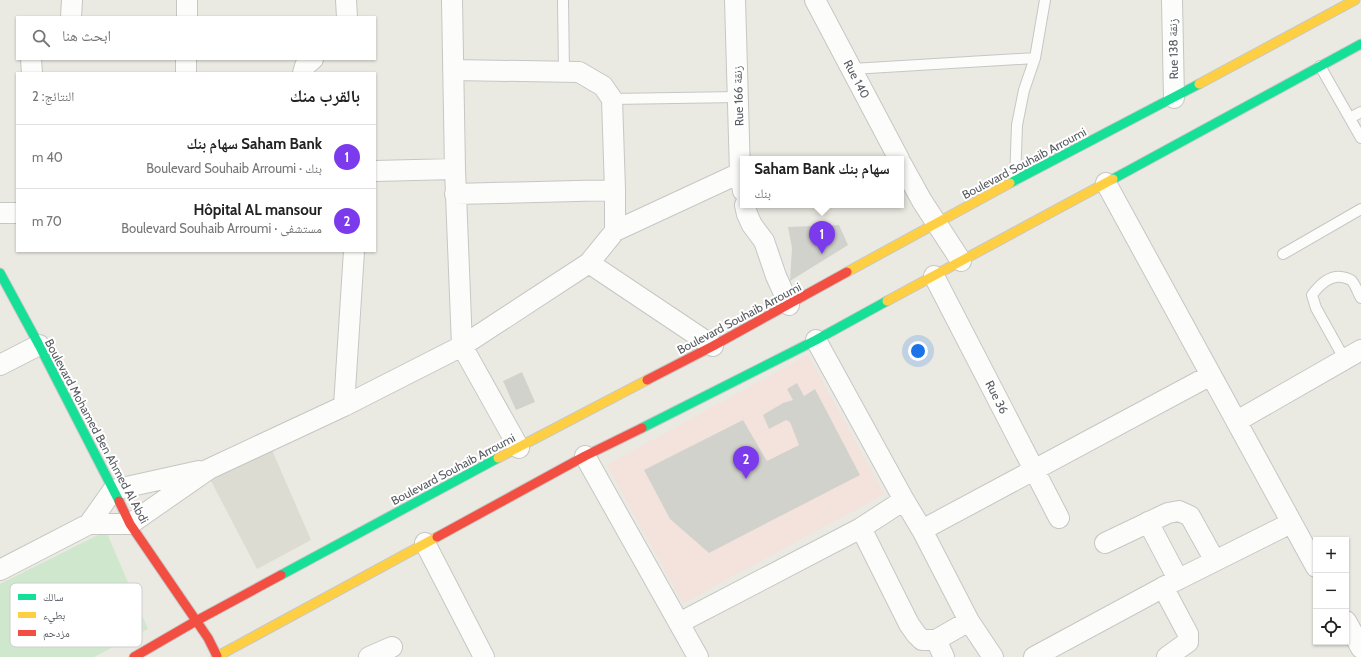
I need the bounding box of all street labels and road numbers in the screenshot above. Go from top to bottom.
street label: Rue 138 زنقة [1165,18,1181,79]
street label: Rue 140 [841,57,873,101]
street label: Rue 166 زنقة [729,65,747,126]
street label: Boulevard Souhaib Arroumi [959,124,1089,202]
street label: Boulevard Souhaib Arroumi [674,279,804,357]
street label: Boulevard Mohamed Ben Ahmed Al Abdi [42,336,152,526]
street label: Rue 36 [982,378,1012,416]
street label: Boulevard Souhaib Arroumi [388,430,518,508]

